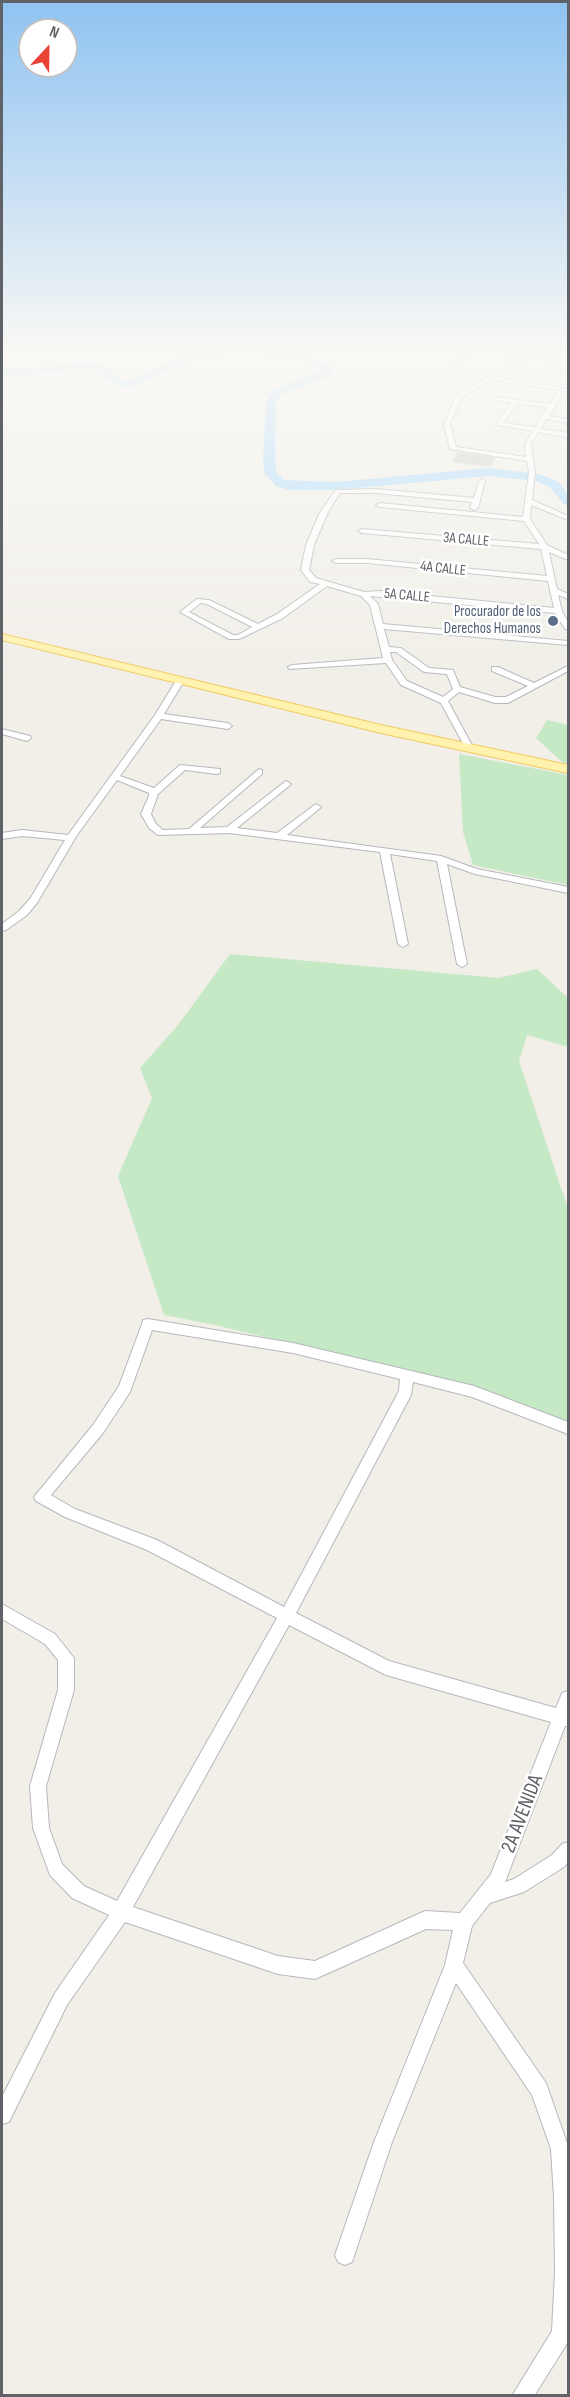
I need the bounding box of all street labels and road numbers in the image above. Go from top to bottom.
street label: 3A CALLE [442,529,490,551]
street label: 4A CALLE [419,558,467,580]
street label: 5A CALLE [383,585,431,607]
street label: 2A AVENIDA [497,1771,549,1857]

